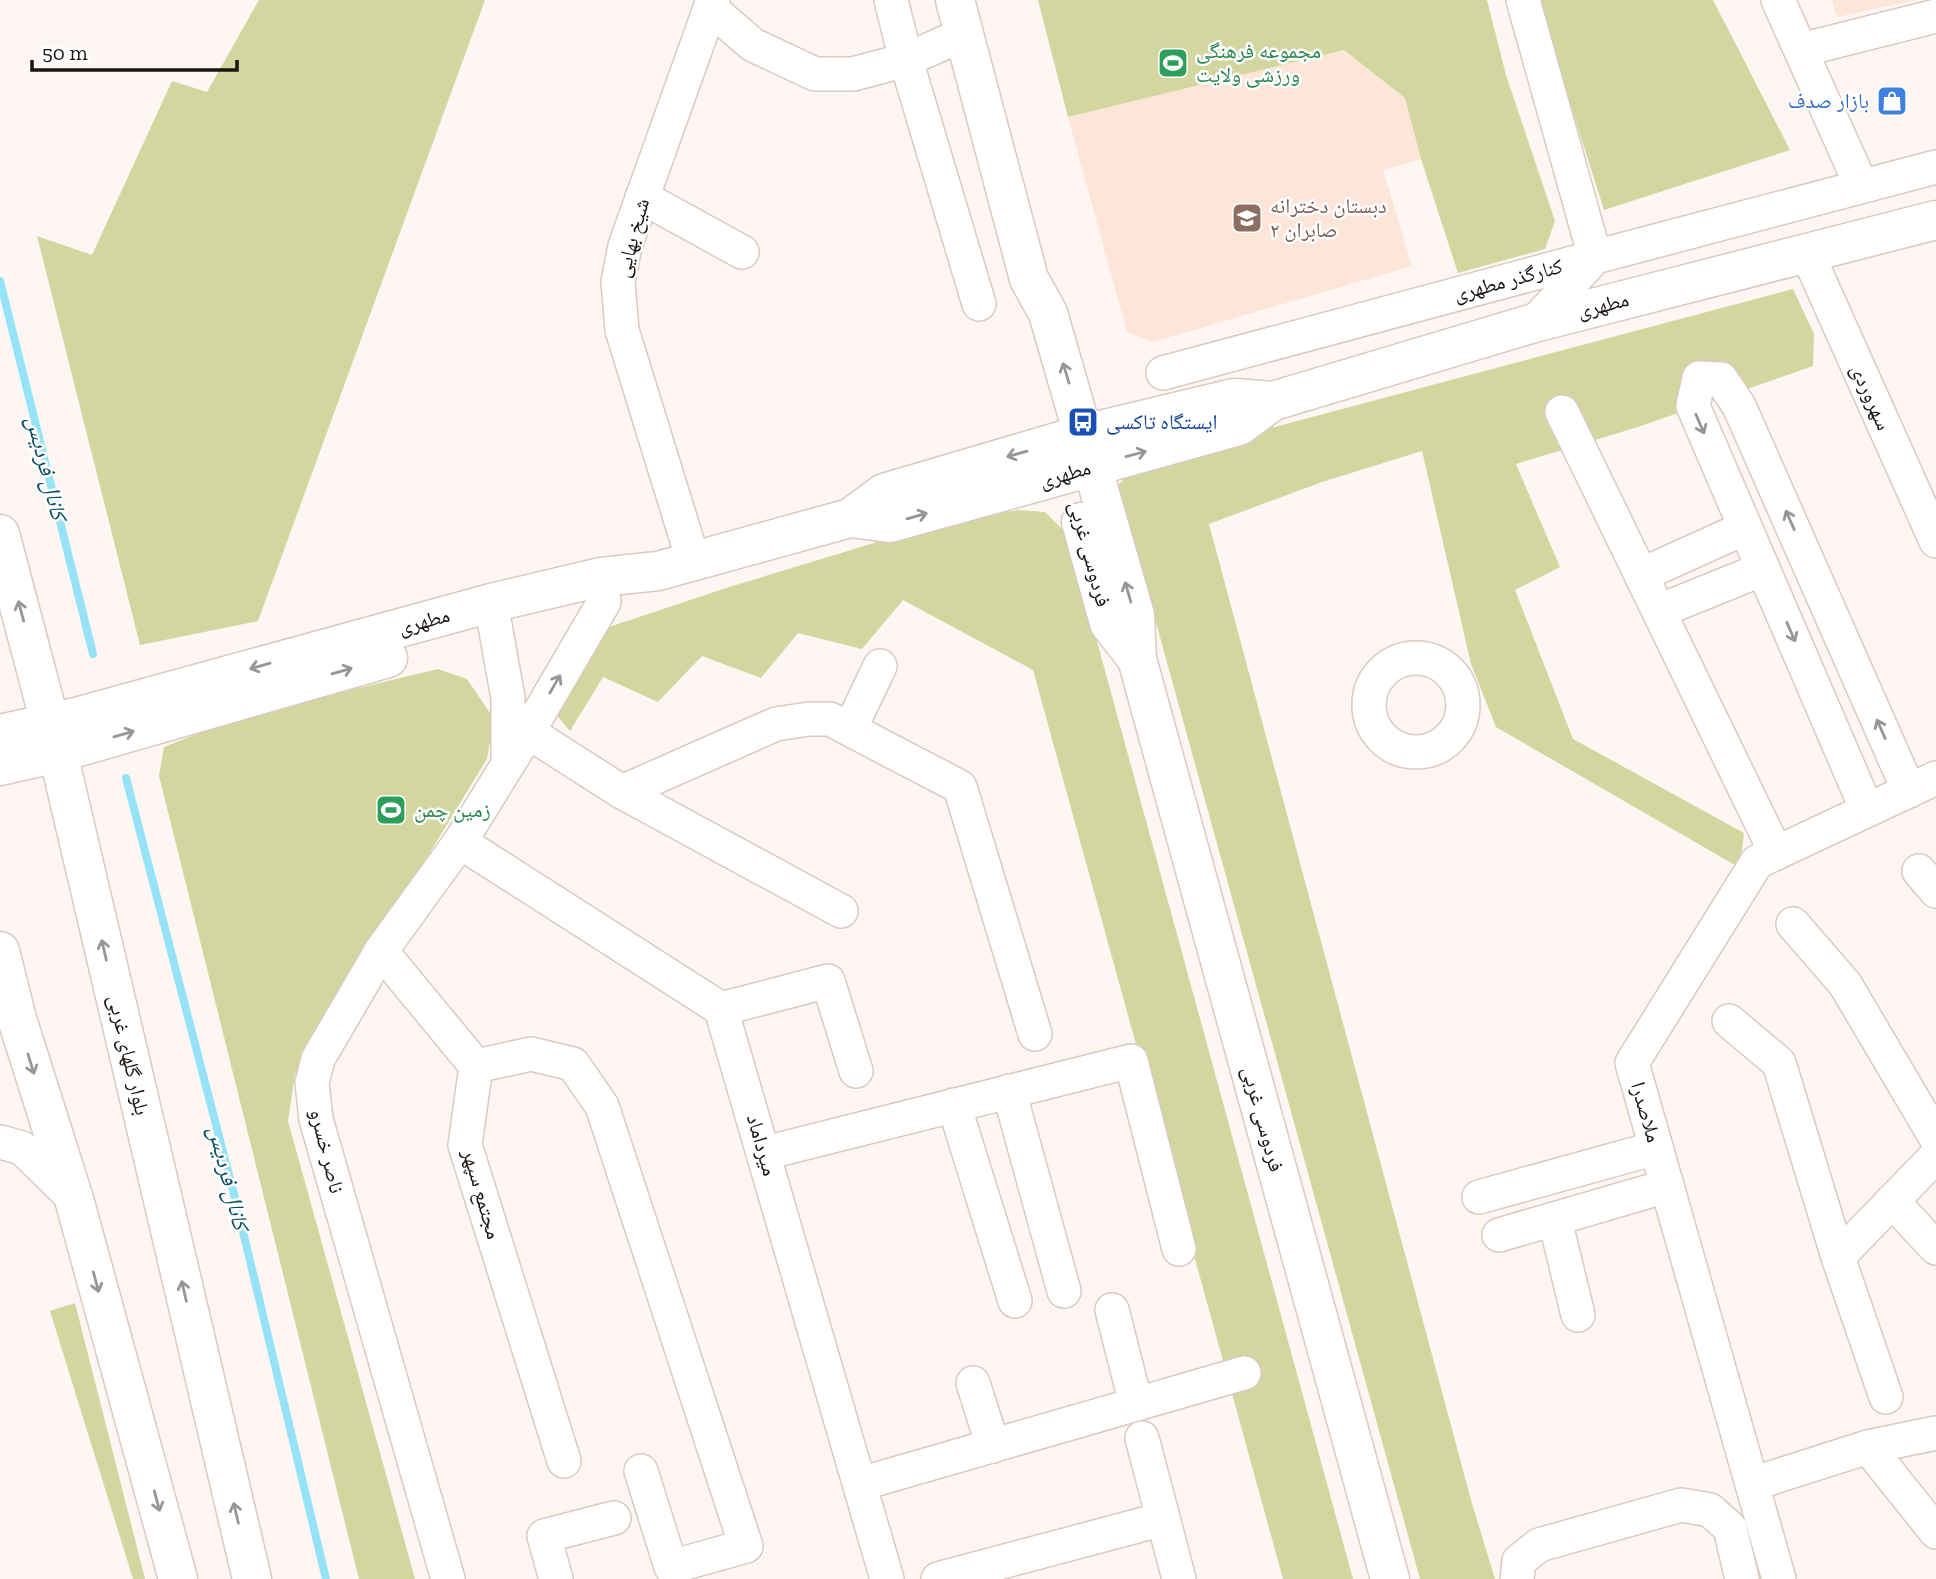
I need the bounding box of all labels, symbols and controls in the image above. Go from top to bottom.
scale bar [32,28,236,72]
place label: مجموعه فرهنگی ورزشی ولایت [1196,38,1321,88]
text: 50 m [42,40,88,65]
sports icon: مجموعه فرهنگی ورزشی ولایت [1156,46,1190,80]
shop icon: بازار صدف [1875,84,1909,118]
place label: بازار صدف [1788,88,1869,113]
place label: دبستان دخترانه صابران ۲ [1270,193,1387,242]
street label: شیخ بهایی [609,196,655,280]
school or university icon: دبستان دخترانه صابران ۲ [1230,201,1264,235]
street label: کنارگذر مطهری [1451,253,1565,306]
street label: مطهری [1575,286,1631,323]
street label: سهروردی [1846,360,1897,434]
one-way arrow [1059,362,1072,384]
bus stop icon: ایستگاه تاکسی [1066,405,1100,439]
place label: ایستگاه تاکسی [1106,409,1218,435]
one-way arrow [1695,412,1708,434]
water label: کانال فردیس [20,413,74,526]
one-way arrow [1124,447,1146,460]
one-way arrow [1006,449,1028,462]
street label: مطهری [1036,454,1093,493]
street label: فردوسی غربی [1063,498,1117,610]
one-way arrow [905,508,927,521]
one-way arrow [1783,510,1796,532]
one-way arrow [1121,581,1134,603]
one-way arrow [14,600,27,622]
street label: مطهری [395,602,452,639]
one-way arrow [1785,621,1798,643]
one-way arrow [249,660,271,673]
one-way arrow [330,664,353,677]
one-way arrow [548,675,562,695]
one-way arrow [1874,718,1887,740]
one-way arrow [112,727,134,740]
sports icon: زمین چمن [374,793,408,827]
place label: زمین چمن [414,797,491,823]
one-way arrow [97,939,111,962]
street label: بلوار گلهای غربی [103,992,155,1118]
one-way arrow [25,1053,38,1075]
street label: فردوسی غربی [1236,1063,1290,1175]
street label: ملاصدرا [1626,1079,1667,1145]
street label: ناصر خسرو [305,1106,350,1196]
street label: میرداماد [742,1111,783,1179]
water label: کانال فردیس [202,1123,256,1236]
street label: مجتمع سپهر [456,1145,507,1242]
one-way arrow [91,1271,104,1293]
one-way arrow [177,1280,191,1303]
one-way arrow [151,1489,164,1512]
one-way arrow [229,1502,242,1524]

